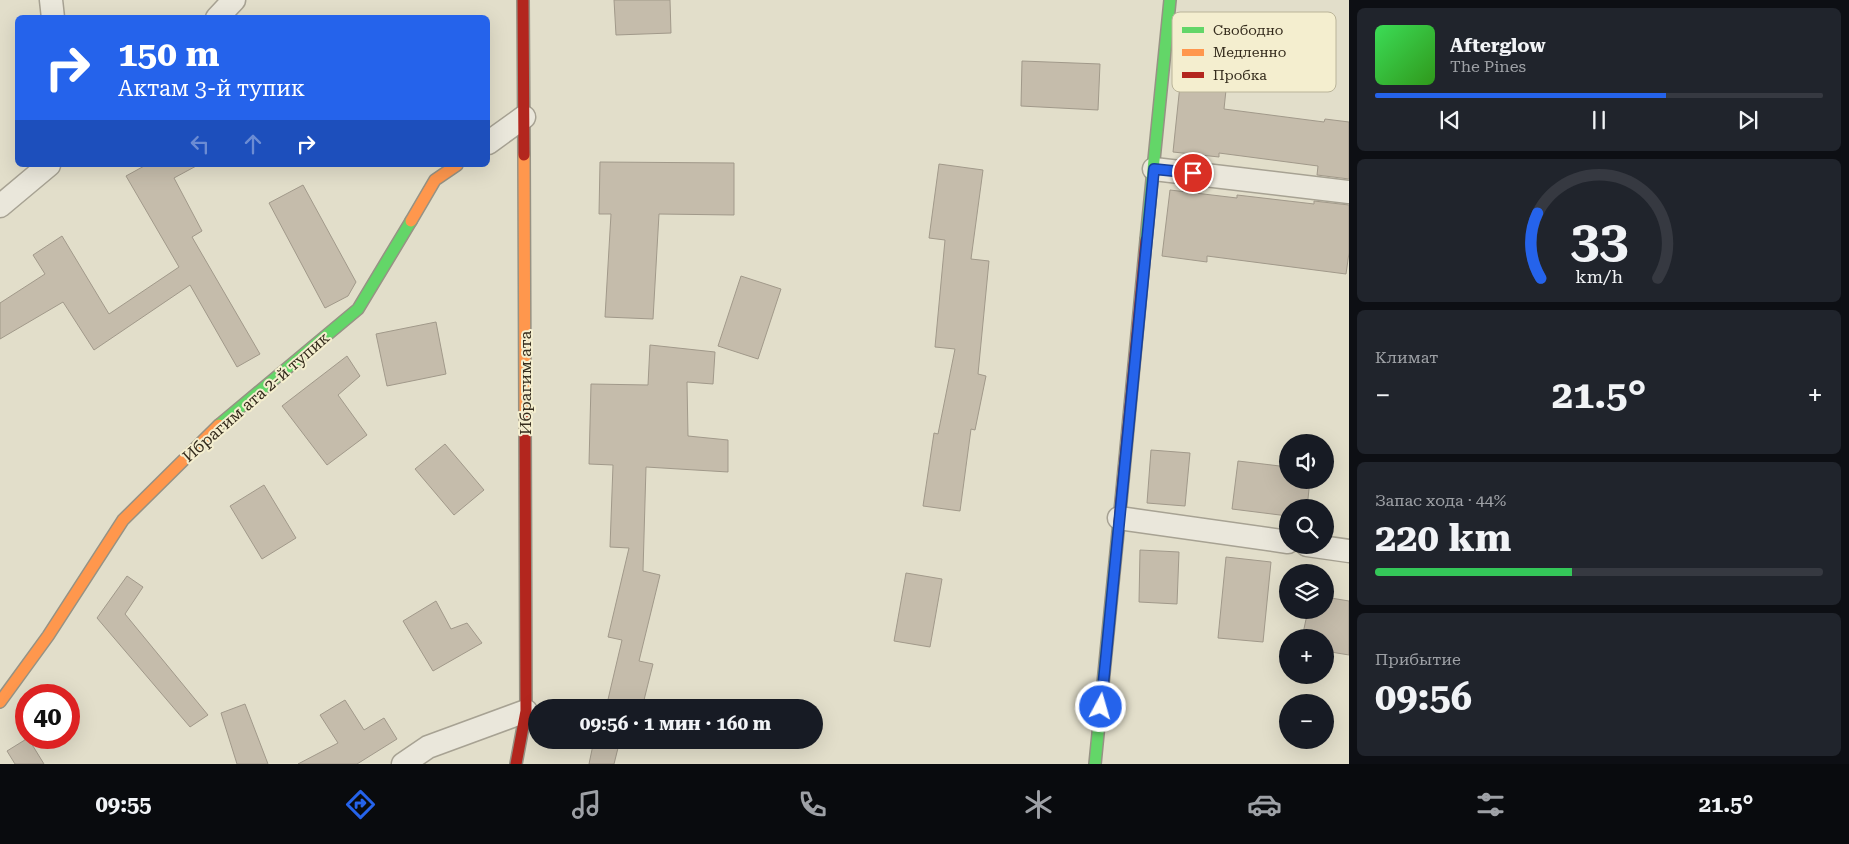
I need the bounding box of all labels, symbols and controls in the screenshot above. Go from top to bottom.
legend [1172,12,1336,92]
text: Свободно [1213,22,1283,38]
text: 150 m [118,34,219,75]
text: Afterglow [1450,34,1546,57]
icon: right [35,35,100,100]
text: Медленно [1213,44,1286,60]
text: The Pines [1450,57,1526,76]
text: Пробка [1213,67,1267,83]
text: Актам 3-й тупик [118,76,305,101]
icon: previous [1436,106,1464,134]
icon: pause [1585,106,1613,134]
icon: next [1734,106,1762,134]
icon: left [186,130,214,158]
icon: ahead [239,130,267,158]
icon: right [292,130,320,158]
pin [1172,152,1214,194]
icon: arrive [1179,159,1207,187]
text: 33 [1570,209,1628,270]
text: km/h [1575,266,1623,287]
street label: Ибрагим ата 2-й тупик [179,328,333,466]
street label: Ибрагим ата [516,331,535,435]
text: Климат [1375,348,1438,367]
text: 21.5° [1552,373,1646,417]
text: − [1375,379,1391,412]
text: + [1807,379,1823,412]
map controls [1279,434,1334,749]
button: sound [1279,434,1334,489]
text: Запас хода · 44% [1375,491,1506,510]
button: search [1279,499,1334,554]
text: 220 km [1375,516,1511,560]
button: layers [1279,564,1334,619]
button: + [1279,629,1334,684]
text: Прибытие [1375,650,1461,669]
text: 09:56 [1375,675,1472,719]
position arrow [1074,680,1126,732]
speed limit sign: 40 [15,684,80,749]
button: − [1279,694,1334,749]
text: 09:56 · 1 мин · 160 m [580,712,771,735]
icon: directions [343,787,378,822]
icon: music [569,787,604,822]
icon: phone [795,787,830,822]
icon: climate [1021,787,1056,822]
icon: car [1247,787,1282,822]
icon: filters [1473,787,1508,822]
text: 09:55 [96,792,152,817]
text: 21.5° [1699,792,1754,817]

